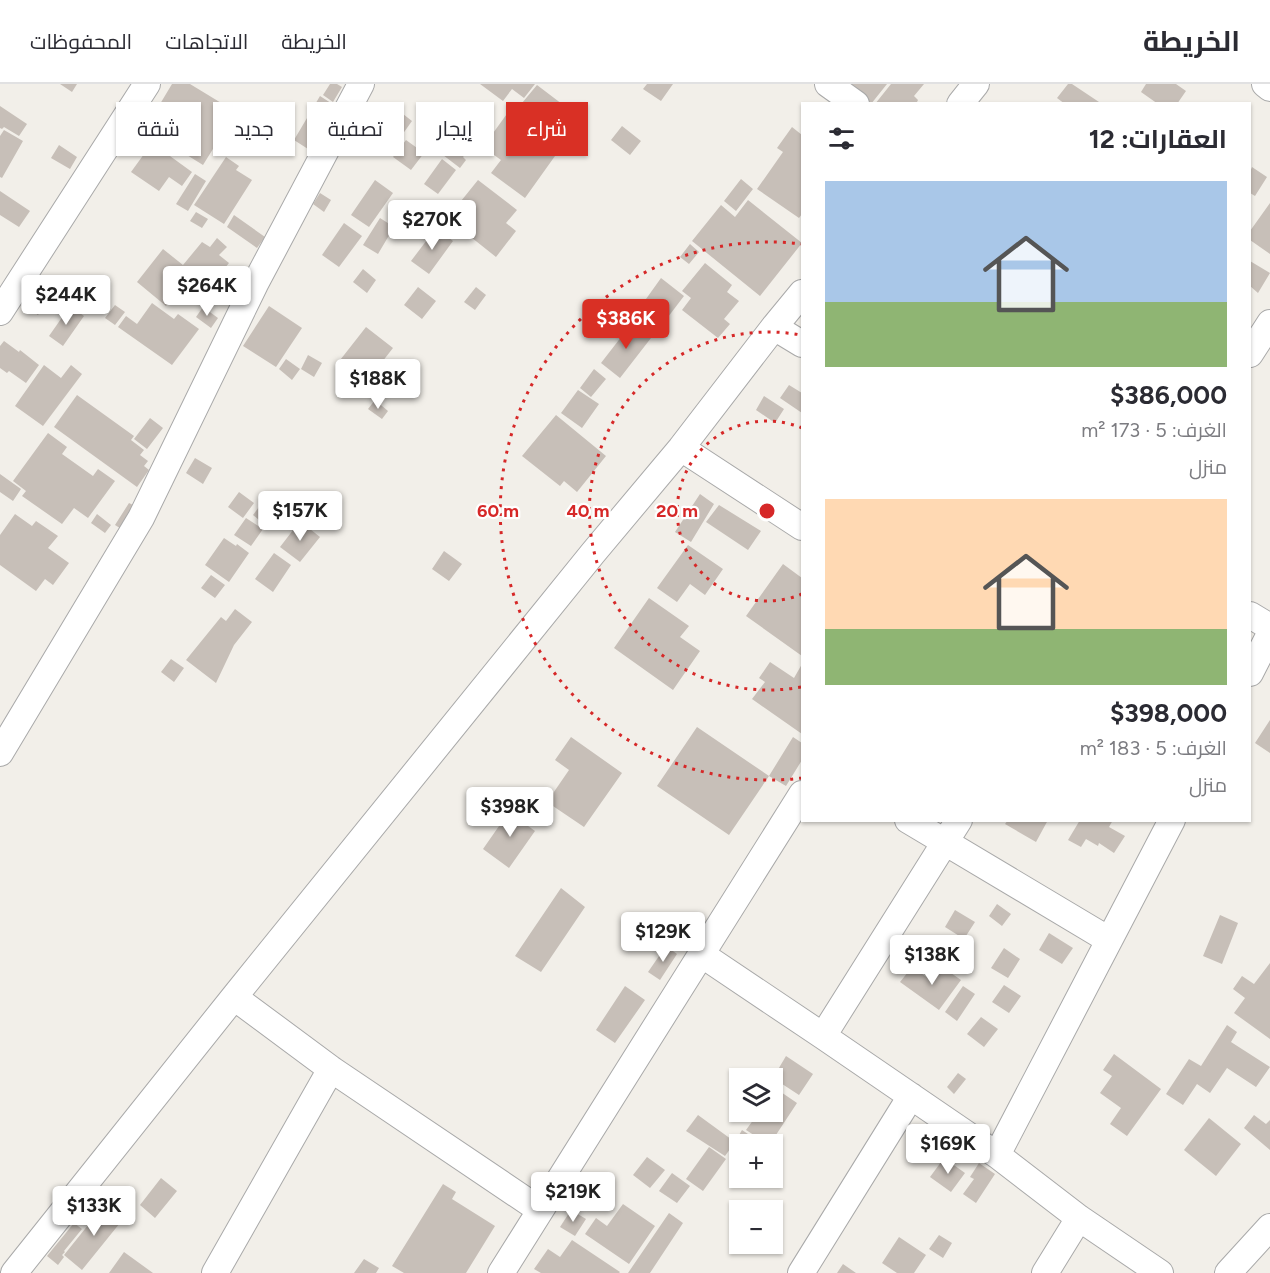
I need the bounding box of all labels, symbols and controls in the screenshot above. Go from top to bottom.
text: الخريطة [1143,24,1240,58]
text: المحفوظات [30,29,132,54]
text: الاتجاهات [165,29,248,54]
text: الخريطة [281,29,347,54]
chip: شقة [116,102,201,156]
chip: جديد [213,102,295,156]
chip: تصفية [307,102,404,156]
chip: إيجار [416,102,494,156]
chip: شراء [506,102,588,156]
icon: filters [825,122,858,155]
text: العقارات: 12 [1089,123,1227,155]
pin: $270K [390,200,474,251]
text: $270K [402,207,462,231]
icon: home [972,220,1080,328]
pin: $264K [165,266,249,317]
text: $264K [177,273,237,297]
pin: $244K [24,275,108,326]
text: $244K [35,282,97,306]
pin: $386K [584,299,668,350]
text: $386K [596,306,656,330]
pin: $188K [336,359,420,410]
text: $188K [349,366,407,390]
text: $386,000 [1110,379,1227,411]
text: الغرف: 5 · 173 m² [1081,418,1227,442]
text: منزل [1189,455,1227,479]
pin: $157K [258,491,342,542]
text: $157K [272,498,328,522]
text: 60 m [477,500,519,522]
text: 40 m [566,500,610,522]
text: 20 m [656,500,698,522]
centre of rings [757,501,777,521]
icon: home [972,538,1080,646]
text: $398,000 [1110,697,1227,729]
text: الغرف: 5 · 183 m² [1080,736,1227,760]
text: منزل [1189,773,1227,797]
pin: $398K [468,787,552,838]
text: $398K [480,794,540,818]
pin: $129K [621,912,705,963]
text: $129K [635,919,691,943]
pin: $138K [890,935,974,986]
text: $138K [904,942,960,966]
map controls [729,1068,783,1254]
button: layers [729,1068,783,1122]
pin: $169K [906,1124,990,1175]
text: $169K [920,1131,976,1155]
button: + [729,1134,783,1188]
pin: $219K [531,1172,615,1223]
text: $219K [545,1179,601,1203]
pin: $133K [52,1186,136,1237]
text: $133K [66,1193,122,1217]
button: − [729,1200,783,1254]

